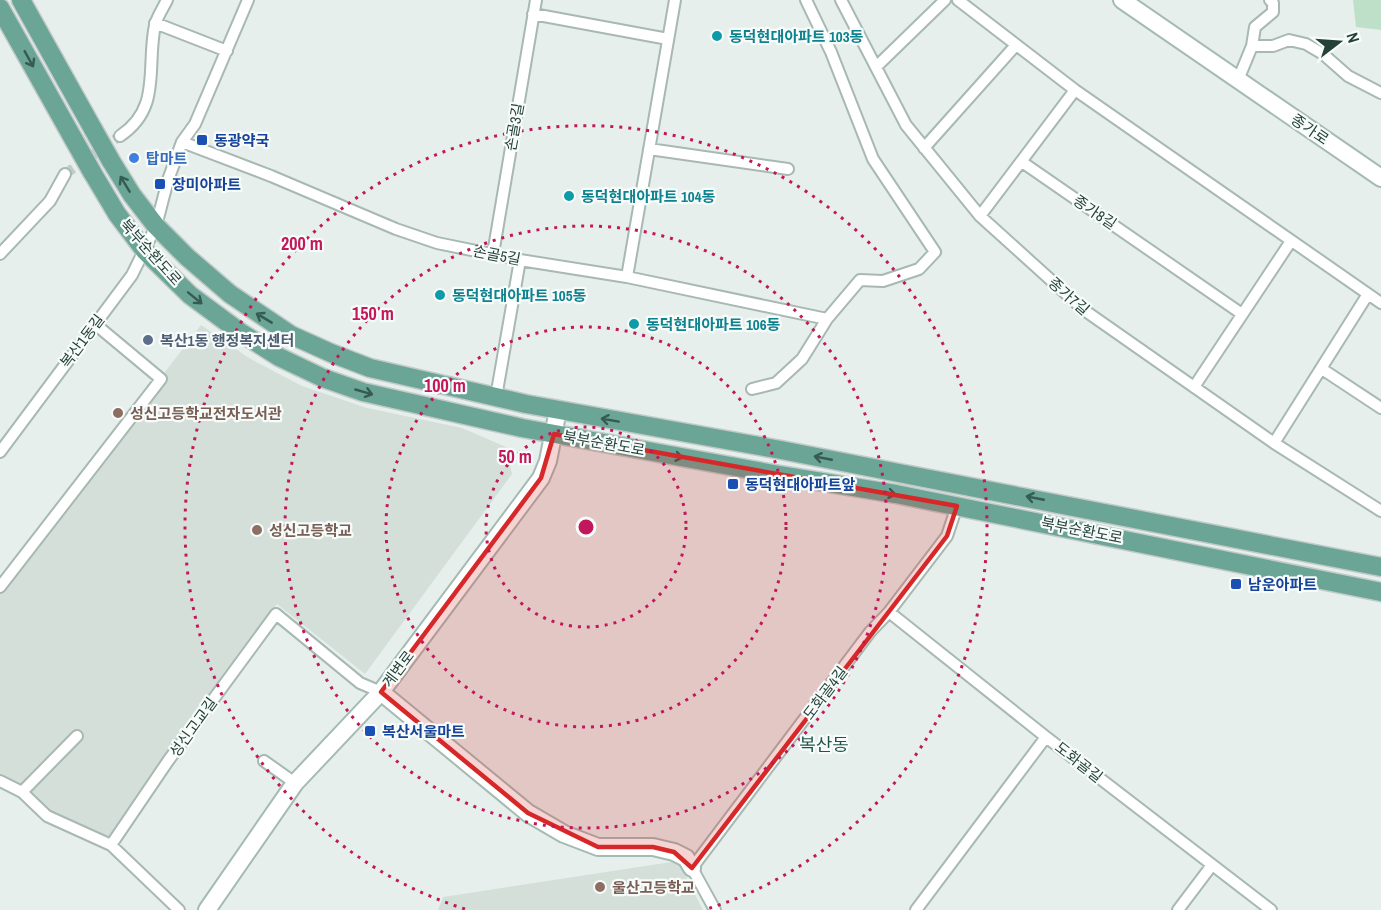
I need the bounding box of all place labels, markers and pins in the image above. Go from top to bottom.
place label: 동덕현대아파트 103동 [729,26,864,47]
marker: 동덕현대아파트 103동 [710,29,724,43]
place label: 동광약국 [214,130,269,151]
marker: 동광약국 [195,133,209,147]
place label: 탑마트 [146,148,188,169]
marker: 탑마트 [127,151,141,165]
place label: 장미아파트 [172,174,241,195]
marker: 장미아파트 [153,177,167,191]
place label: 동덕현대아파트 104동 [581,186,716,207]
marker: 동덕현대아파트 104동 [562,189,576,203]
place label: 동덕현대아파트 105동 [452,285,587,306]
marker: 동덕현대아파트 105동 [433,288,447,302]
place label: 동덕현대아파트 106동 [646,314,781,335]
marker: 동덕현대아파트 106동 [627,317,641,331]
place label: 복산1동 행정복지센터 [160,330,294,351]
marker: 복산1동 행정복지센터 [141,333,155,347]
place label: 성신고등학교전자도서관 [130,403,282,424]
marker: 성신고등학교전자도서관 [111,406,125,420]
place label: 동덕현대아파트앞 [745,474,856,495]
marker: 동덕현대아파트앞 [726,477,740,491]
centre of rings [576,517,596,537]
place label: 성신고등학교 [269,520,352,541]
marker: 성신고등학교 [250,523,264,537]
place label: 남운아파트 [1248,574,1317,595]
marker: 남운아파트 [1229,577,1243,591]
place label: 복산서울마트 [382,721,465,742]
marker: 복산서울마트 [363,724,377,738]
place label: 울산고등학교 [612,877,695,898]
marker: 울산고등학교 [593,880,607,894]

